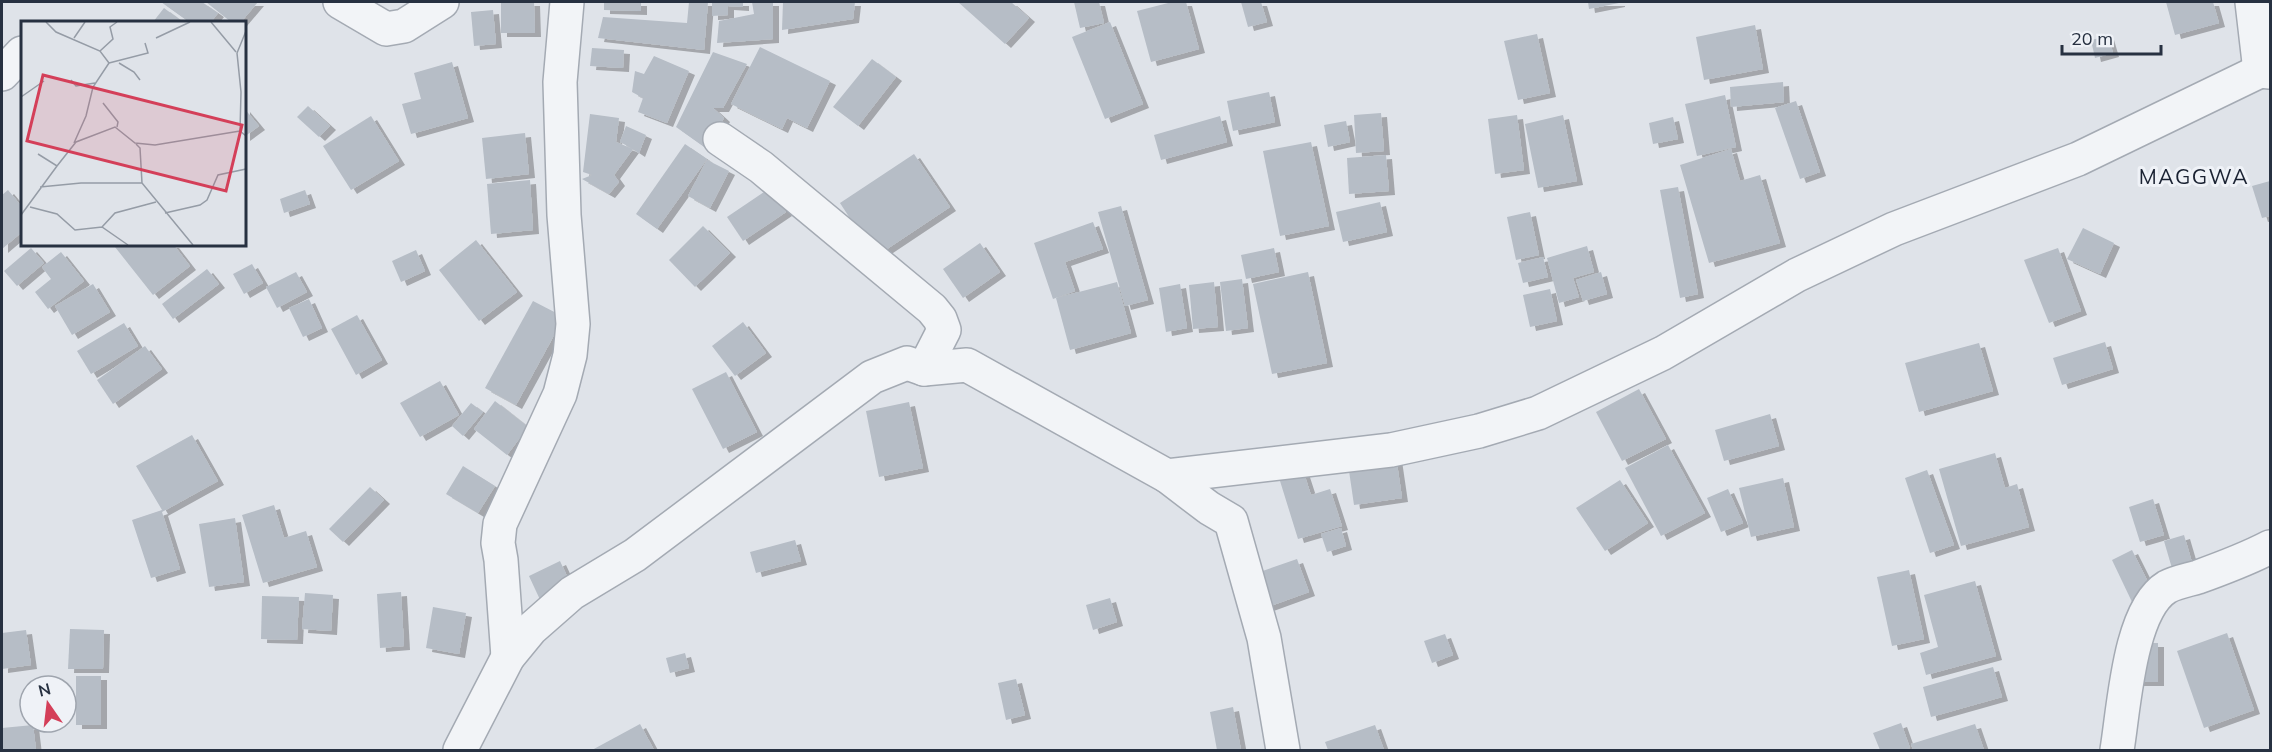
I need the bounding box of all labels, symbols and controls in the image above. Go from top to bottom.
scale bar [2062,18,2161,56]
inset map [21,21,246,246]
text: 20 m [2071,27,2113,50]
district label: MAGGWA [2139,163,2249,189]
north arrow [18,674,78,734]
text: N [36,678,53,701]

